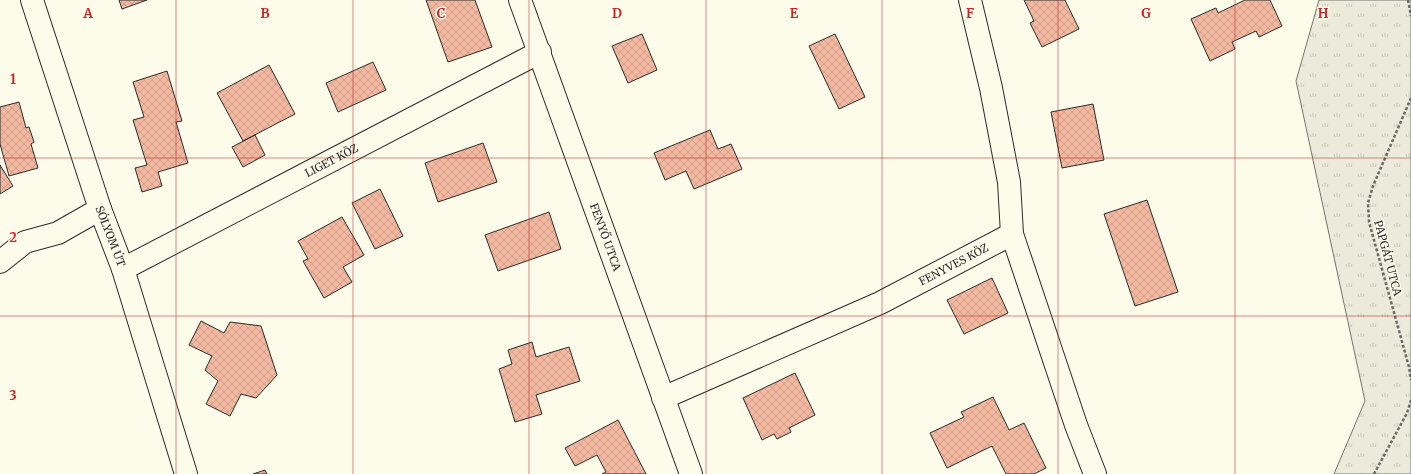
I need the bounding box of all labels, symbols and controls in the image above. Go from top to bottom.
text: A [82,5,93,22]
text: B [260,5,270,22]
text: C [437,5,446,22]
text: D [612,5,622,22]
text: E [790,5,799,22]
text: F [966,5,974,22]
text: G [1141,5,1151,22]
text: H [1318,5,1329,22]
text: 1 [10,71,16,88]
street label: LIGET KÖZ [302,141,360,180]
street label: FENYŐ UTCA [587,201,624,273]
street label: SÓLYOM ÚT [92,204,129,269]
street label: PAPGÁT UTCA [1371,219,1405,298]
text: 2 [9,229,17,246]
street label: FENYVES KÖZ [916,241,991,288]
text: 3 [9,387,17,404]

